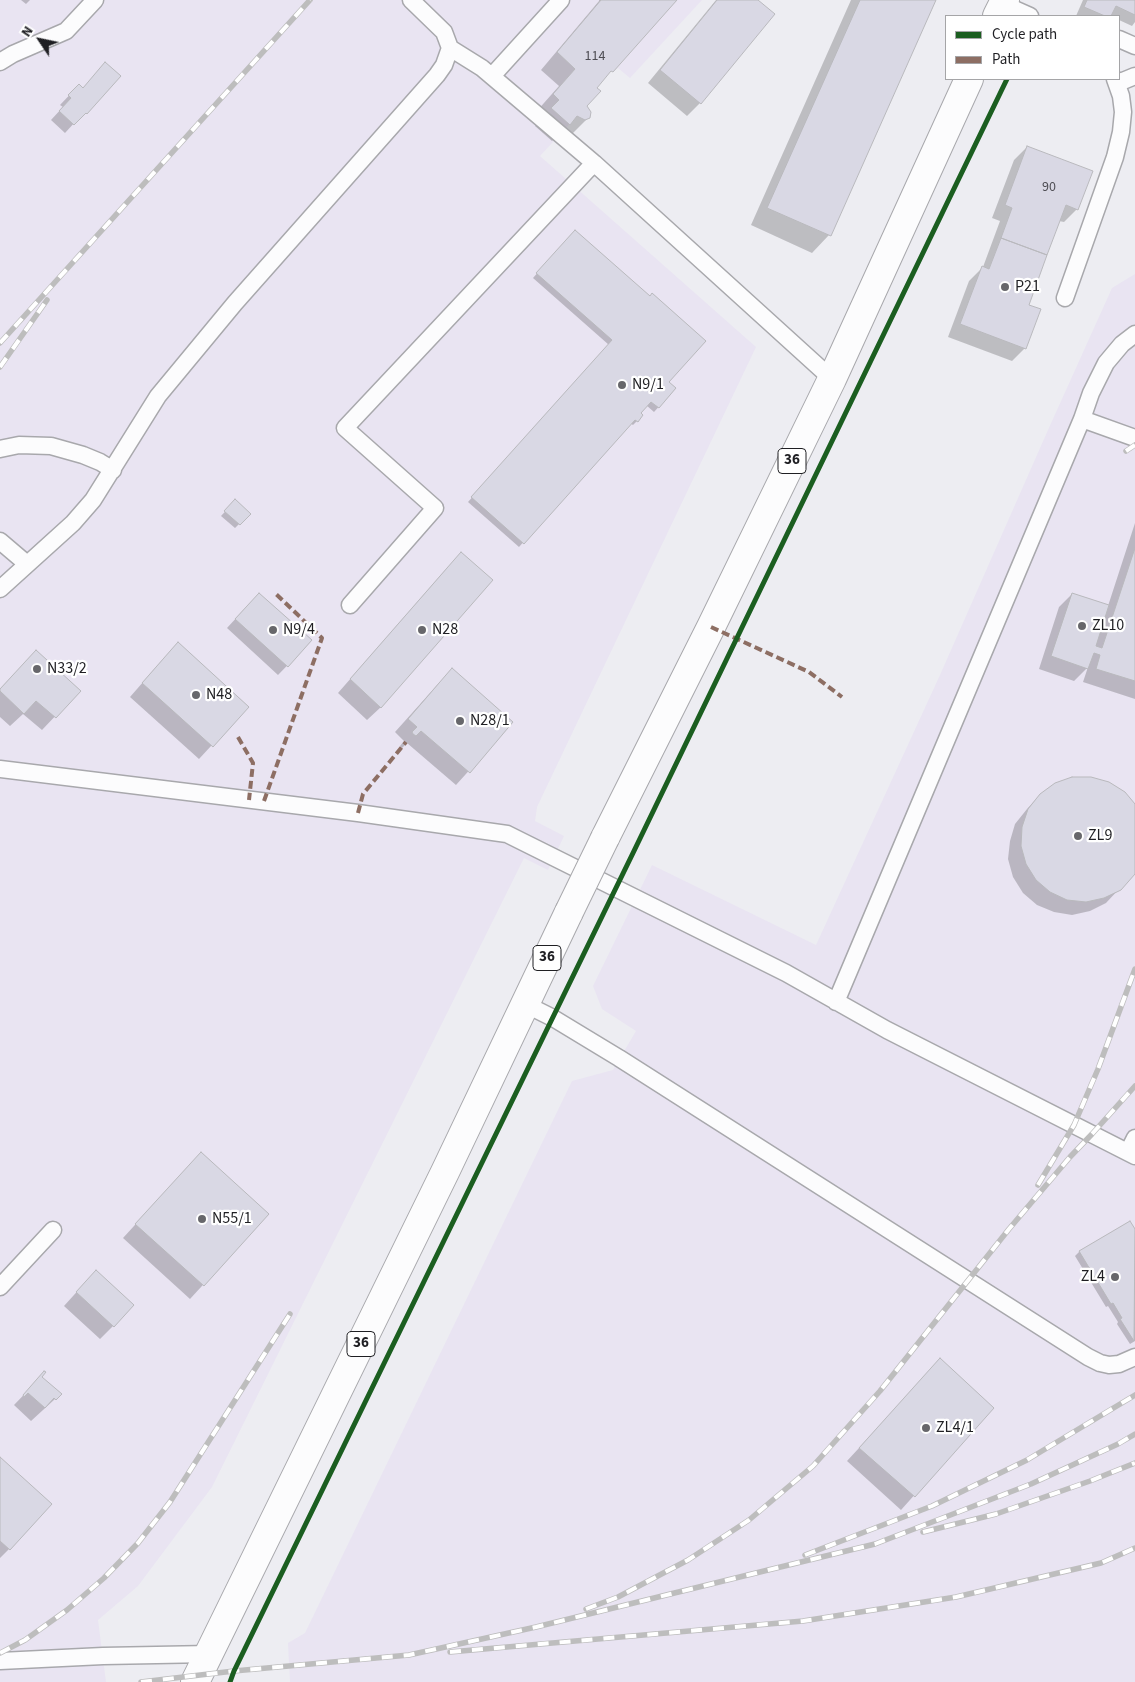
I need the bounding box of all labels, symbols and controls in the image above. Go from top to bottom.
north arrow [15,15,65,65]
legend [945,15,1120,80]
text: N [17,22,38,41]
text: Cycle path [992,24,1057,45]
house number: 114 [585,49,605,65]
text: Path [992,49,1020,70]
house number: 90 [1042,180,1056,196]
place label: P21 [1015,277,1040,297]
marker: P21 [999,281,1011,293]
place label: N9/1 [632,375,664,395]
marker: N9/1 [616,379,628,391]
road number: 36 [778,448,806,474]
place label: ZL10 [1092,616,1124,636]
place label: N9/4 [283,620,315,640]
place label: N28 [432,620,458,640]
marker: ZL10 [1076,620,1088,632]
marker: N9/4 [267,624,279,636]
marker: N28 [416,624,428,636]
place label: N33/2 [47,659,87,679]
marker: N33/2 [31,663,43,675]
place label: N48 [206,685,232,705]
marker: N48 [190,689,202,701]
place label: N28/1 [470,711,510,731]
marker: N28/1 [454,715,466,727]
place label: ZL9 [1088,826,1112,846]
marker: ZL9 [1072,830,1084,842]
road number: 36 [533,946,561,970]
place label: N55/1 [212,1209,252,1229]
marker: N55/1 [196,1213,208,1225]
place label: ZL4 [1081,1267,1105,1287]
marker: ZL4 [1109,1271,1121,1283]
road number: 36 [347,1332,375,1356]
place label: ZL4/1 [936,1418,974,1438]
marker: ZL4/1 [920,1422,932,1434]

